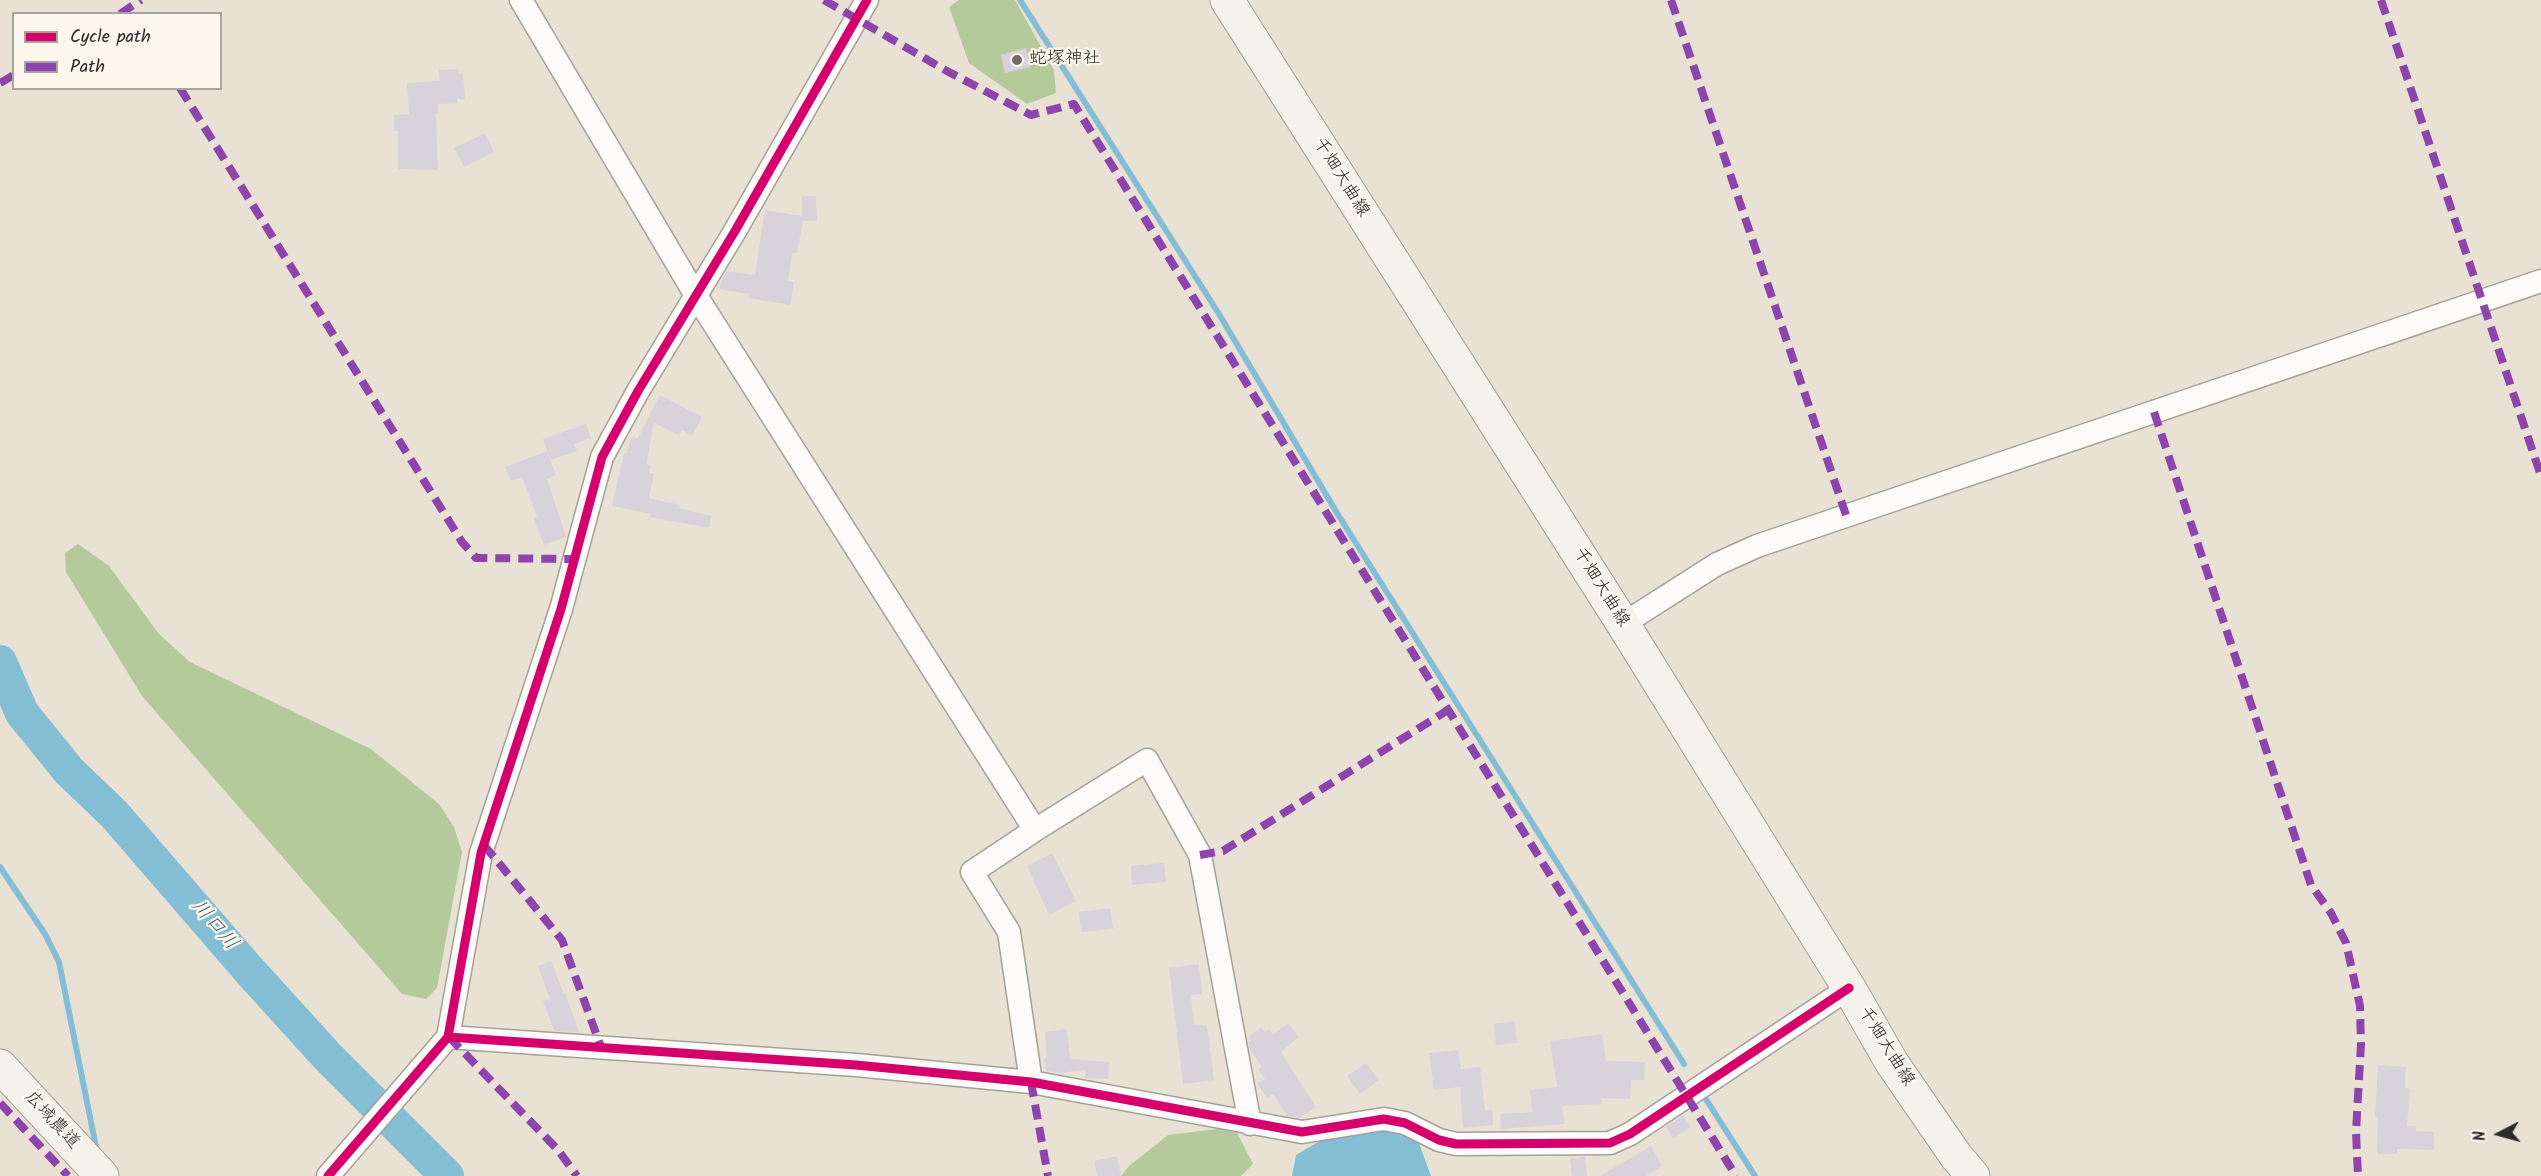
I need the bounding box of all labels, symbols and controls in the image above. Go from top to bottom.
legend [12,12,222,90]
text: Cycle path [70,23,151,52]
place label: 蛇塚神社 [1029,49,1101,71]
text: Path [70,53,105,82]
marker: 蛇塚神社 [1010,53,1024,67]
street label: 千畑大曲線 [1307,134,1373,222]
street label: 千畑大曲線 [1567,544,1633,632]
water label: 川口川 [184,895,242,957]
street label: 千畑大曲線 [1852,1003,1918,1091]
street label: 広域農道 [19,1087,83,1155]
north arrow [2469,1104,2529,1164]
text: N [2468,1130,2494,1142]

